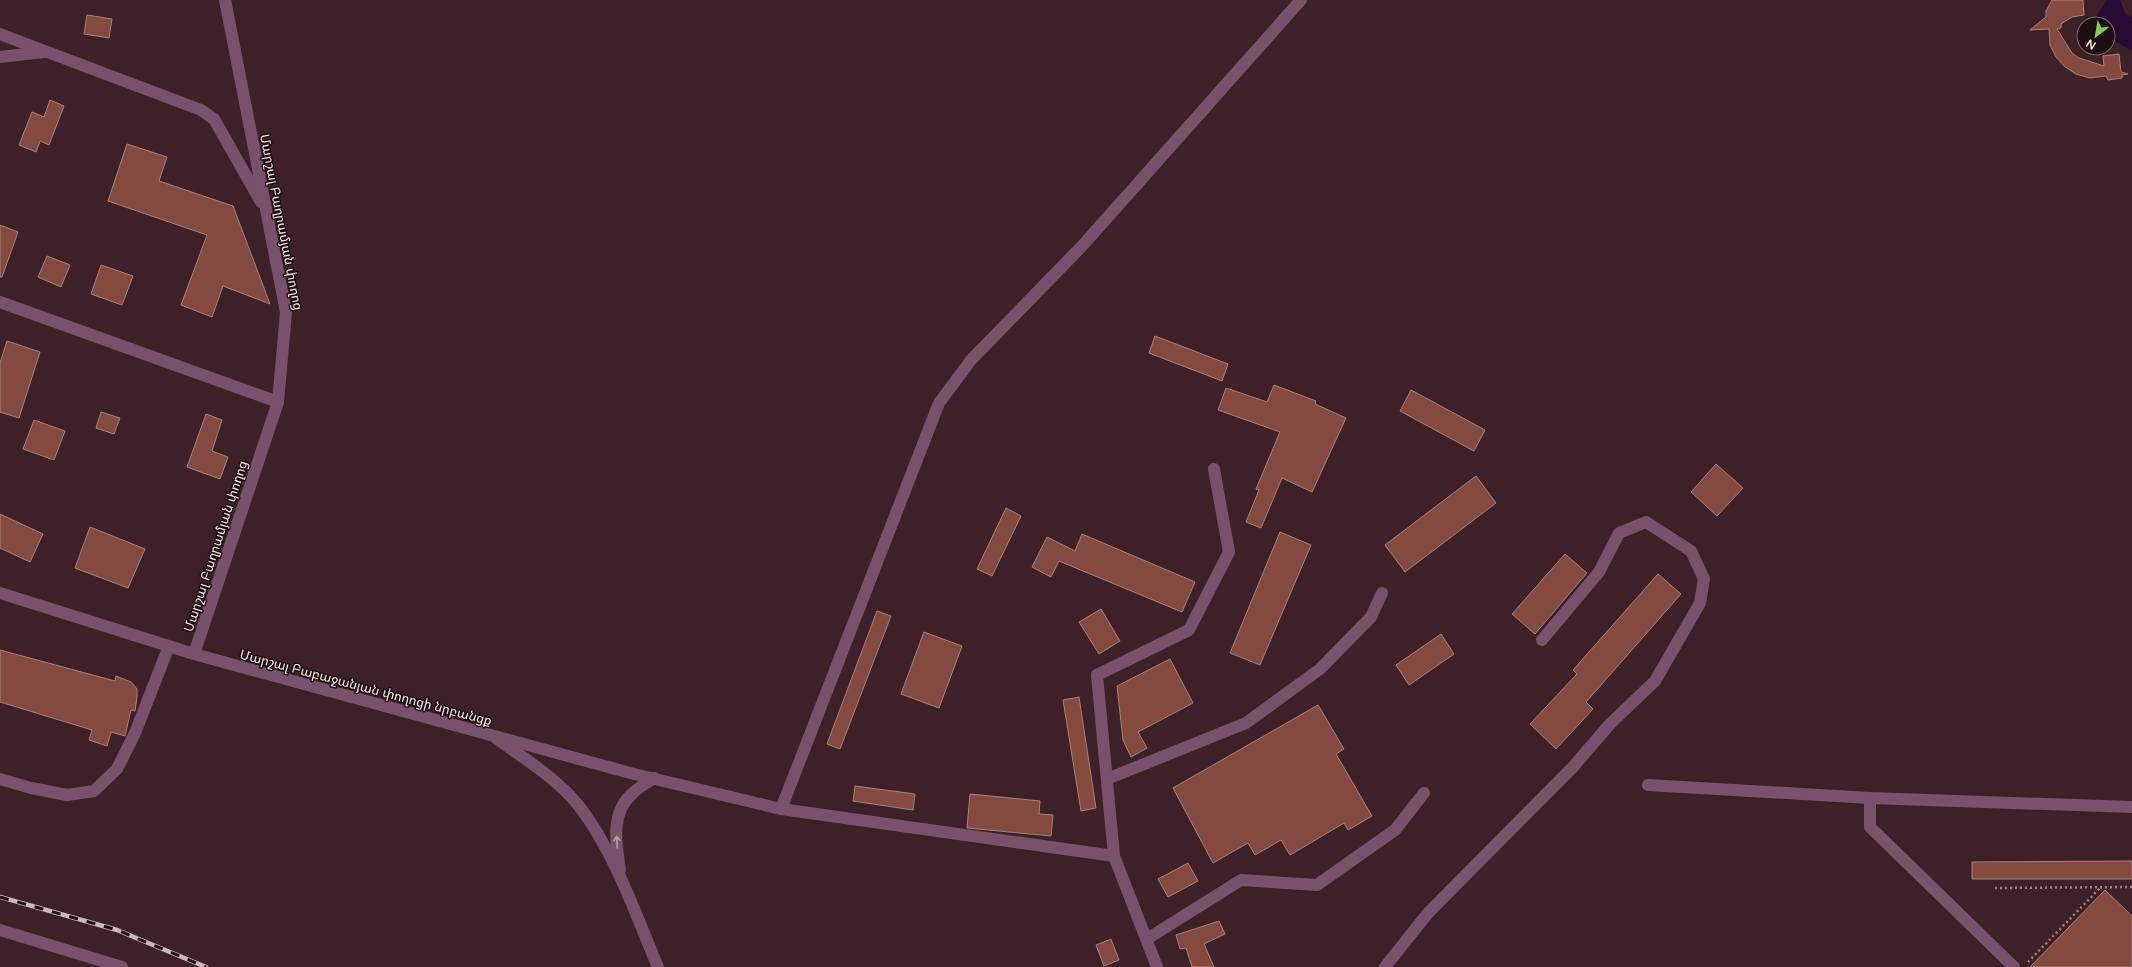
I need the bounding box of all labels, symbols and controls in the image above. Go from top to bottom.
north arrow [2076,16,2116,56]
text: N [2084,36,2098,52]
street label: Մարշալ Բաղրամյան փողոց [256,133,306,312]
street label: Մարշալ Բաղրամյան փողոց [181,459,251,634]
street label: Մարշալ Բաբաջանյան փողոցի նրբանցք [238,647,494,729]
one-way arrow [613,836,621,849]

